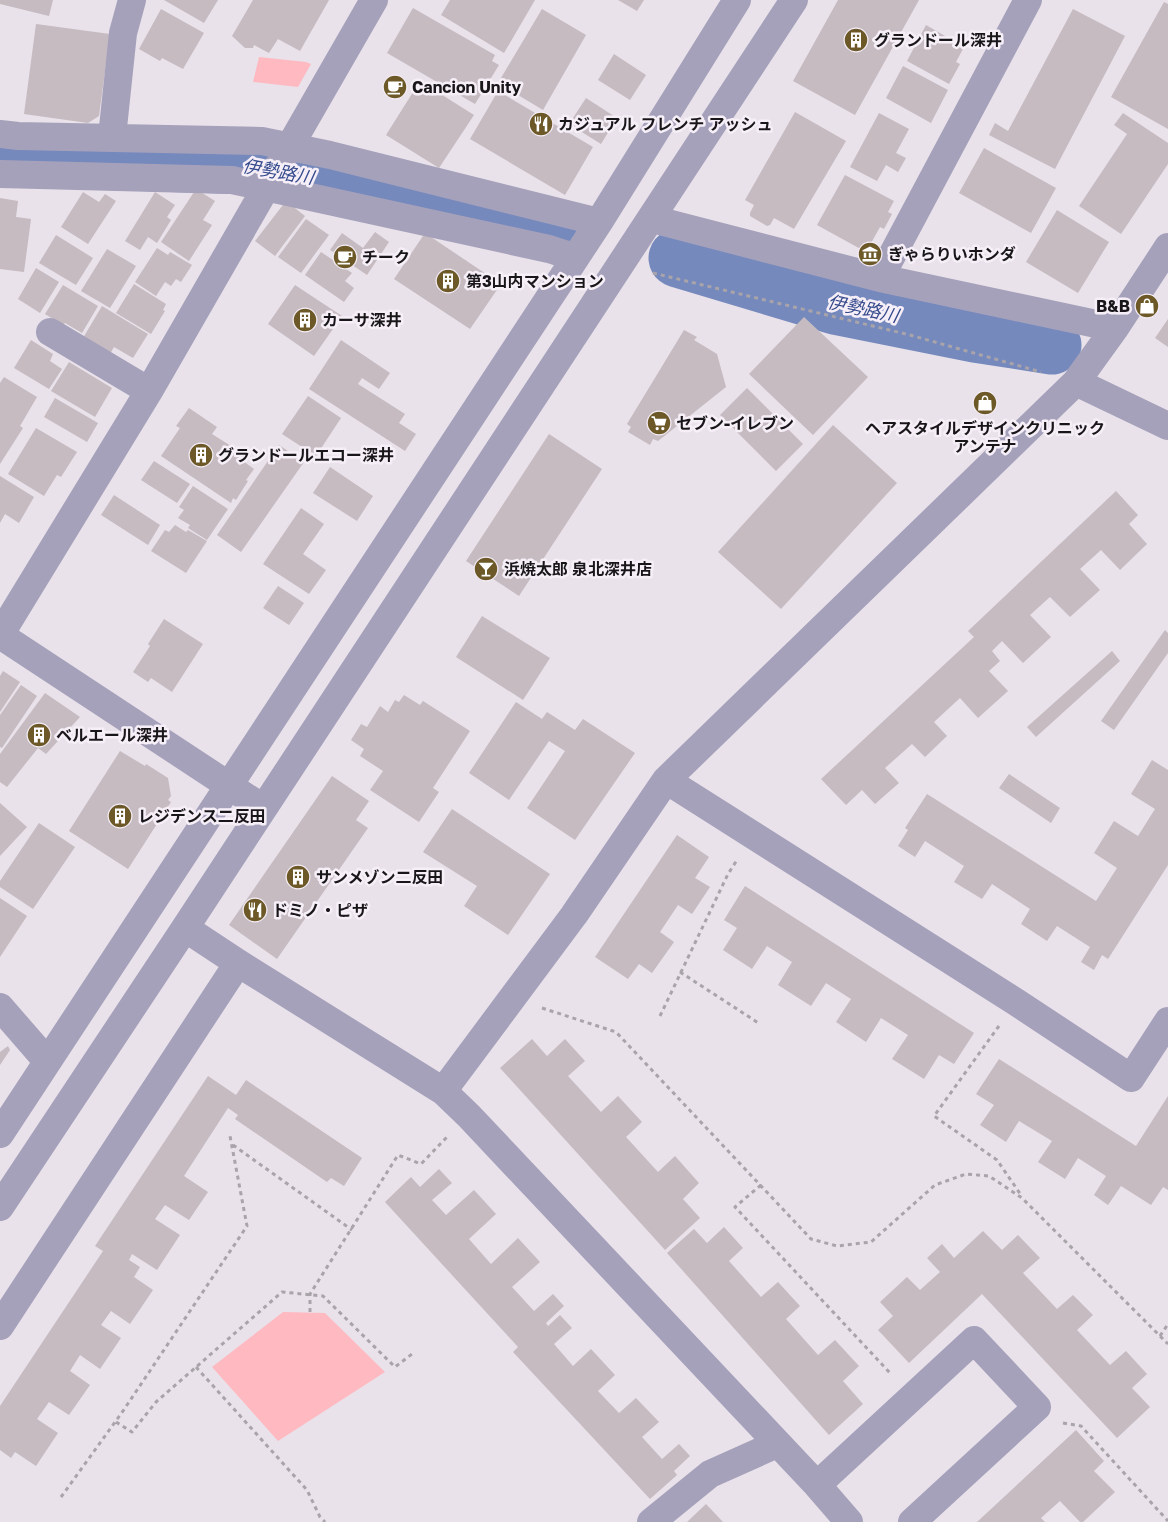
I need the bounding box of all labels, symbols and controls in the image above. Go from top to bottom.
building icon: グランドール深井 [843,27,869,53]
place label: グランドール深井 [874,30,1002,50]
cafe icon: Cancion Unity [382,74,408,100]
place label: Cancion Unity [412,77,521,97]
restaurant icon: カジュアル フレンチ アッシュ [528,111,554,137]
place label: カジュアル フレンチ アッシュ [558,114,772,134]
water label: 伊勢路川 [241,154,318,188]
museum icon: ぎゃらりいホンダ [857,241,883,267]
cafe icon: チーク [332,244,358,270]
place label: ぎゃらりいホンダ [888,244,1016,264]
place label: チーク [362,247,410,267]
building icon: 第3山内マンション [435,268,461,294]
place label: 第3山内マンション [466,271,604,291]
water label: 伊勢路川 [826,290,903,327]
shop icon: B&B [1134,293,1160,319]
place label: B&B [1096,296,1130,316]
building icon: カーサ深井 [292,307,318,333]
place label: カーサ深井 [322,310,402,330]
shop icon: ヘアスタイルデザインクリニック アンテナ [972,390,998,416]
supermarket icon: セブン-イレブン [646,410,672,436]
place label: セブン-イレブン [676,413,794,433]
place label: ヘアスタイルデザインクリニック アンテナ [865,418,1105,456]
building icon: グランドールエコー深井 [188,442,214,468]
place label: グランドールエコー深井 [218,445,394,465]
bar icon: 浜焼太郎 泉北深井店 [473,556,499,582]
place label: 浜焼太郎 泉北深井店 [504,559,652,579]
building icon: ベルエール深井 [26,722,52,748]
place label: ベルエール深井 [56,725,168,745]
building icon: レジデンス二反田 [107,803,133,829]
place label: レジデンス二反田 [138,806,266,826]
building icon: サンメゾン二反田 [285,864,311,890]
place label: サンメゾン二反田 [316,867,444,887]
restaurant icon: ドミノ・ピザ [242,897,268,923]
place label: ドミノ・ピザ [272,900,368,920]

